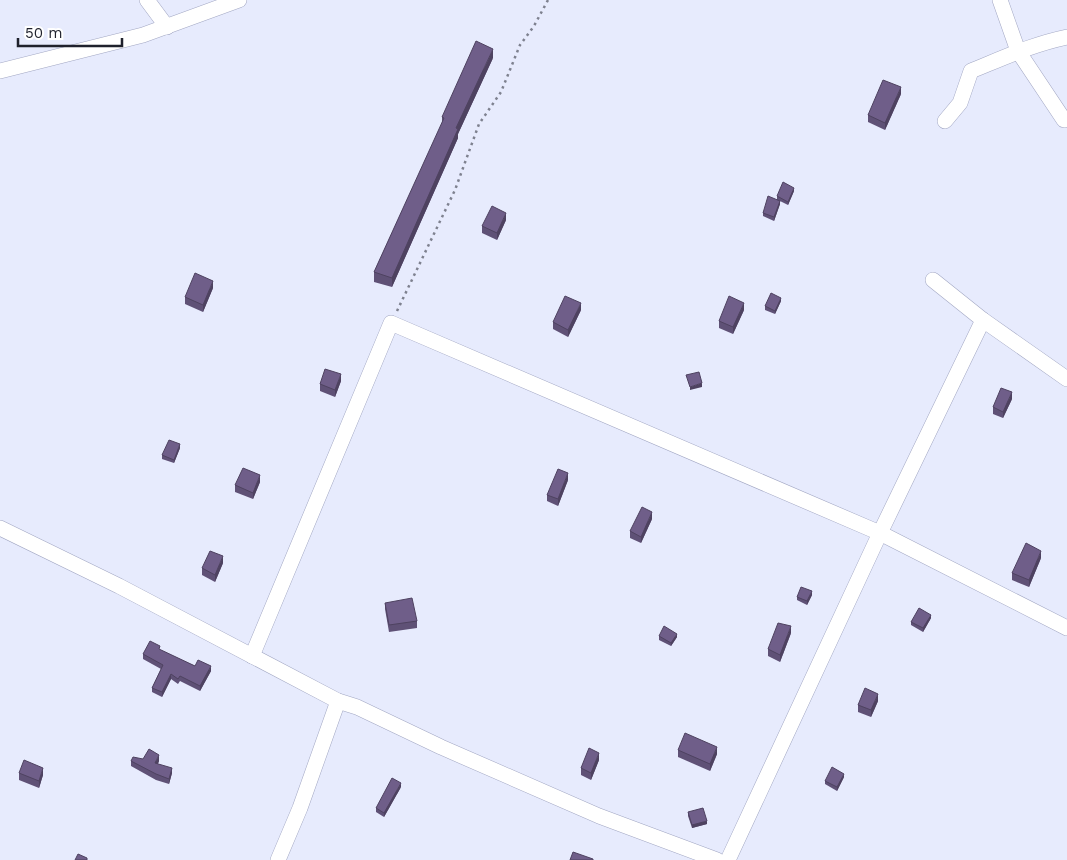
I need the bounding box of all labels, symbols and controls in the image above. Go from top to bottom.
scale bar [18,15,121,47]
text: 50 m [25,24,62,42]

